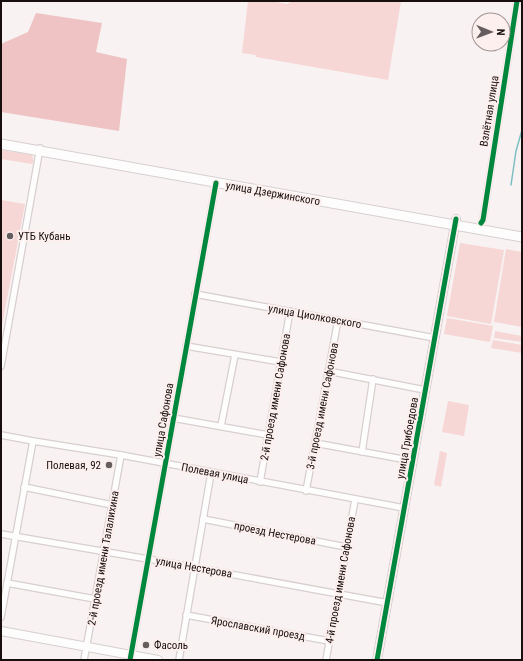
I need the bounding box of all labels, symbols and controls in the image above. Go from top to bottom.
north arrow [471,12,511,52]
text: N [494,29,507,36]
street label: Взлётная улица [477,75,502,147]
street label: улица Дзержинского [225,179,322,208]
place label: УТБ Кубань [18,230,70,243]
marker: УТБ Кубань [5,231,15,241]
street label: улица Циолковского [267,302,363,331]
street label: 2-й проезд имени Сафонова [258,333,293,462]
street label: 3-й проезд имени Сафонова [304,342,341,471]
street label: улица Сафонова [151,382,176,458]
street label: улица Грибоедова [394,396,421,480]
place label: Полевая, 92 [46,459,101,472]
marker: Полевая, 92 [104,460,114,470]
street label: Полевая улица [180,461,250,486]
street label: 2-й проезд имени Талалихина [85,490,122,626]
street label: 4-й проезд имени Сафонова [323,516,358,645]
street label: проезд Нестерова [233,519,317,548]
street label: улица Нестерова [155,554,233,581]
street label: Ярославский проезд [210,614,306,643]
place label: Фасоль [154,639,188,652]
marker: Фасоль [141,640,151,650]

